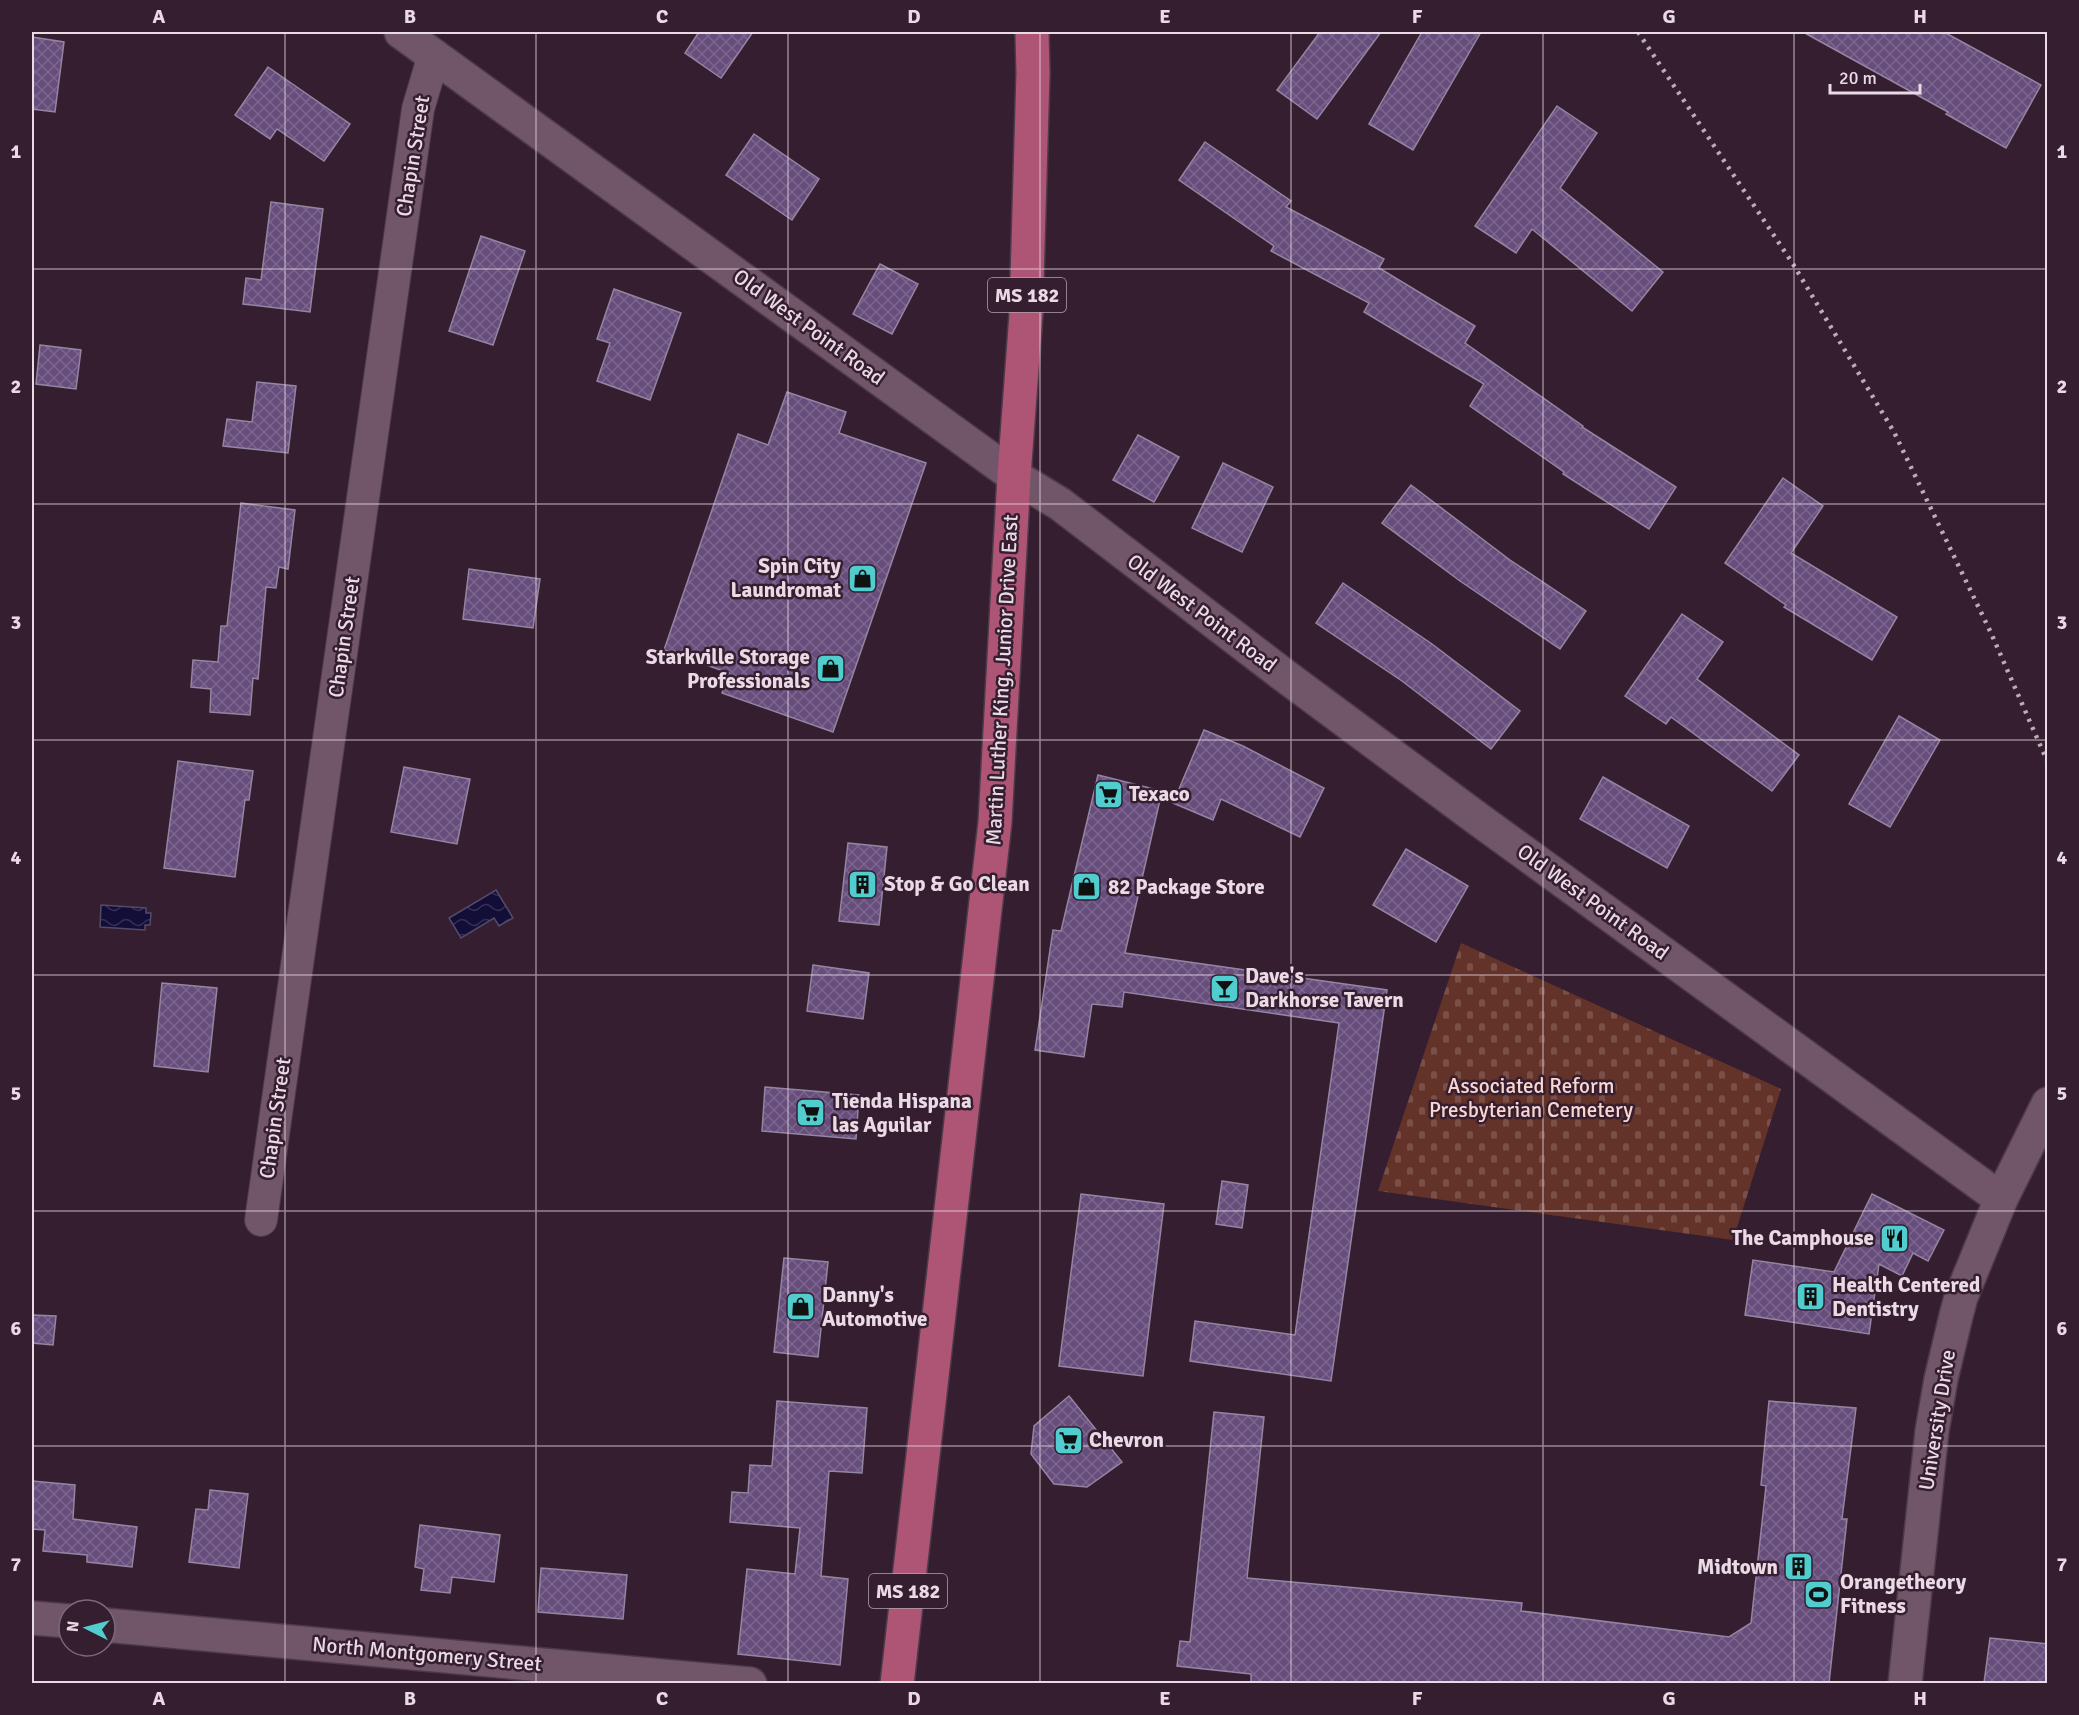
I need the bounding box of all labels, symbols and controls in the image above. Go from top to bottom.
text: A [153,4,166,29]
text: B [404,4,416,29]
text: C [656,4,668,29]
text: D [907,4,921,29]
text: E [1159,4,1171,29]
text: F [1412,4,1423,29]
text: G [1662,4,1676,29]
text: H [1913,4,1927,29]
scale bar [1830,57,1920,95]
text: 20 m [1839,67,1877,89]
street label: Chapin Street [391,94,435,218]
text: 1 [11,139,22,164]
text: 1 [2057,139,2068,164]
street label: Old West Point Road [728,263,890,391]
road number: MS 182 [988,278,1066,312]
text: 2 [11,374,21,399]
text: 2 [2057,374,2067,399]
street label: Martin Luther King, Junior Drive East [980,514,1024,846]
street label: Old West Point Road [1122,548,1282,678]
place label: Spin City Laundromat [730,553,842,603]
shop icon: Spin City Laundromat [846,562,878,594]
street label: Chapin Street [323,575,365,699]
text: 3 [11,610,21,635]
text: 3 [2057,610,2067,635]
place label: Starkville Storage Professionals [646,644,810,694]
shop icon: Starkville Storage Professionals [815,653,847,685]
supermarket icon: Texaco [1092,778,1124,810]
place label: Texaco [1129,781,1190,807]
street label: Old West Point Road [1512,838,1674,966]
text: 4 [11,845,22,870]
text: 4 [2057,845,2068,870]
building icon: Stop & Go Clean [847,868,879,900]
place label: Stop & Go Clean [884,871,1030,897]
shop icon: 82 Package Store [1071,871,1103,903]
place label: 82 Package Store [1108,874,1265,900]
place label: Dave's Darkhorse Tavern [1245,963,1404,1013]
bar icon: Dave's Darkhorse Tavern [1208,972,1240,1004]
street label: Chapin Street [254,1056,296,1180]
park label: Associated Reform Presbyterian Cemetery [1429,1073,1633,1123]
text: 5 [11,1081,21,1106]
text: 5 [2057,1081,2067,1106]
place label: Tienda Hispana las Aguilar [832,1088,972,1138]
supermarket icon: Tienda Hispana las Aguilar [795,1097,827,1129]
restaurant icon: The Camphouse [1879,1222,1911,1254]
place label: The Camphouse [1731,1225,1874,1251]
place label: Health Centered Dentistry [1832,1272,1980,1322]
building icon: Health Centered Dentistry [1795,1281,1827,1313]
place label: Danny's Automotive [822,1282,928,1332]
shop icon: Danny's Automotive [785,1291,817,1323]
text: 6 [11,1316,22,1341]
text: 6 [2057,1316,2068,1341]
street label: University Drive [1913,1348,1961,1492]
supermarket icon: Chevron [1052,1424,1084,1456]
place label: Chevron [1089,1427,1164,1453]
building icon: Midtown [1783,1551,1815,1583]
text: 7 [11,1552,22,1577]
text: 7 [2057,1552,2068,1577]
place label: Midtown [1697,1554,1778,1580]
place label: Orangetheory Fitness [1840,1569,1967,1619]
road number: MS 182 [869,1574,947,1608]
sports icon: Orangetheory Fitness [1803,1578,1835,1610]
north arrow [57,1598,117,1658]
text: N [63,1620,84,1633]
street label: North Montgomery Street [311,1631,543,1677]
text: A [153,1686,166,1711]
text: B [404,1686,416,1711]
text: C [656,1686,668,1711]
text: D [907,1686,921,1711]
text: E [1159,1686,1171,1711]
text: F [1412,1686,1423,1711]
text: G [1662,1686,1676,1711]
text: H [1913,1686,1927,1711]

